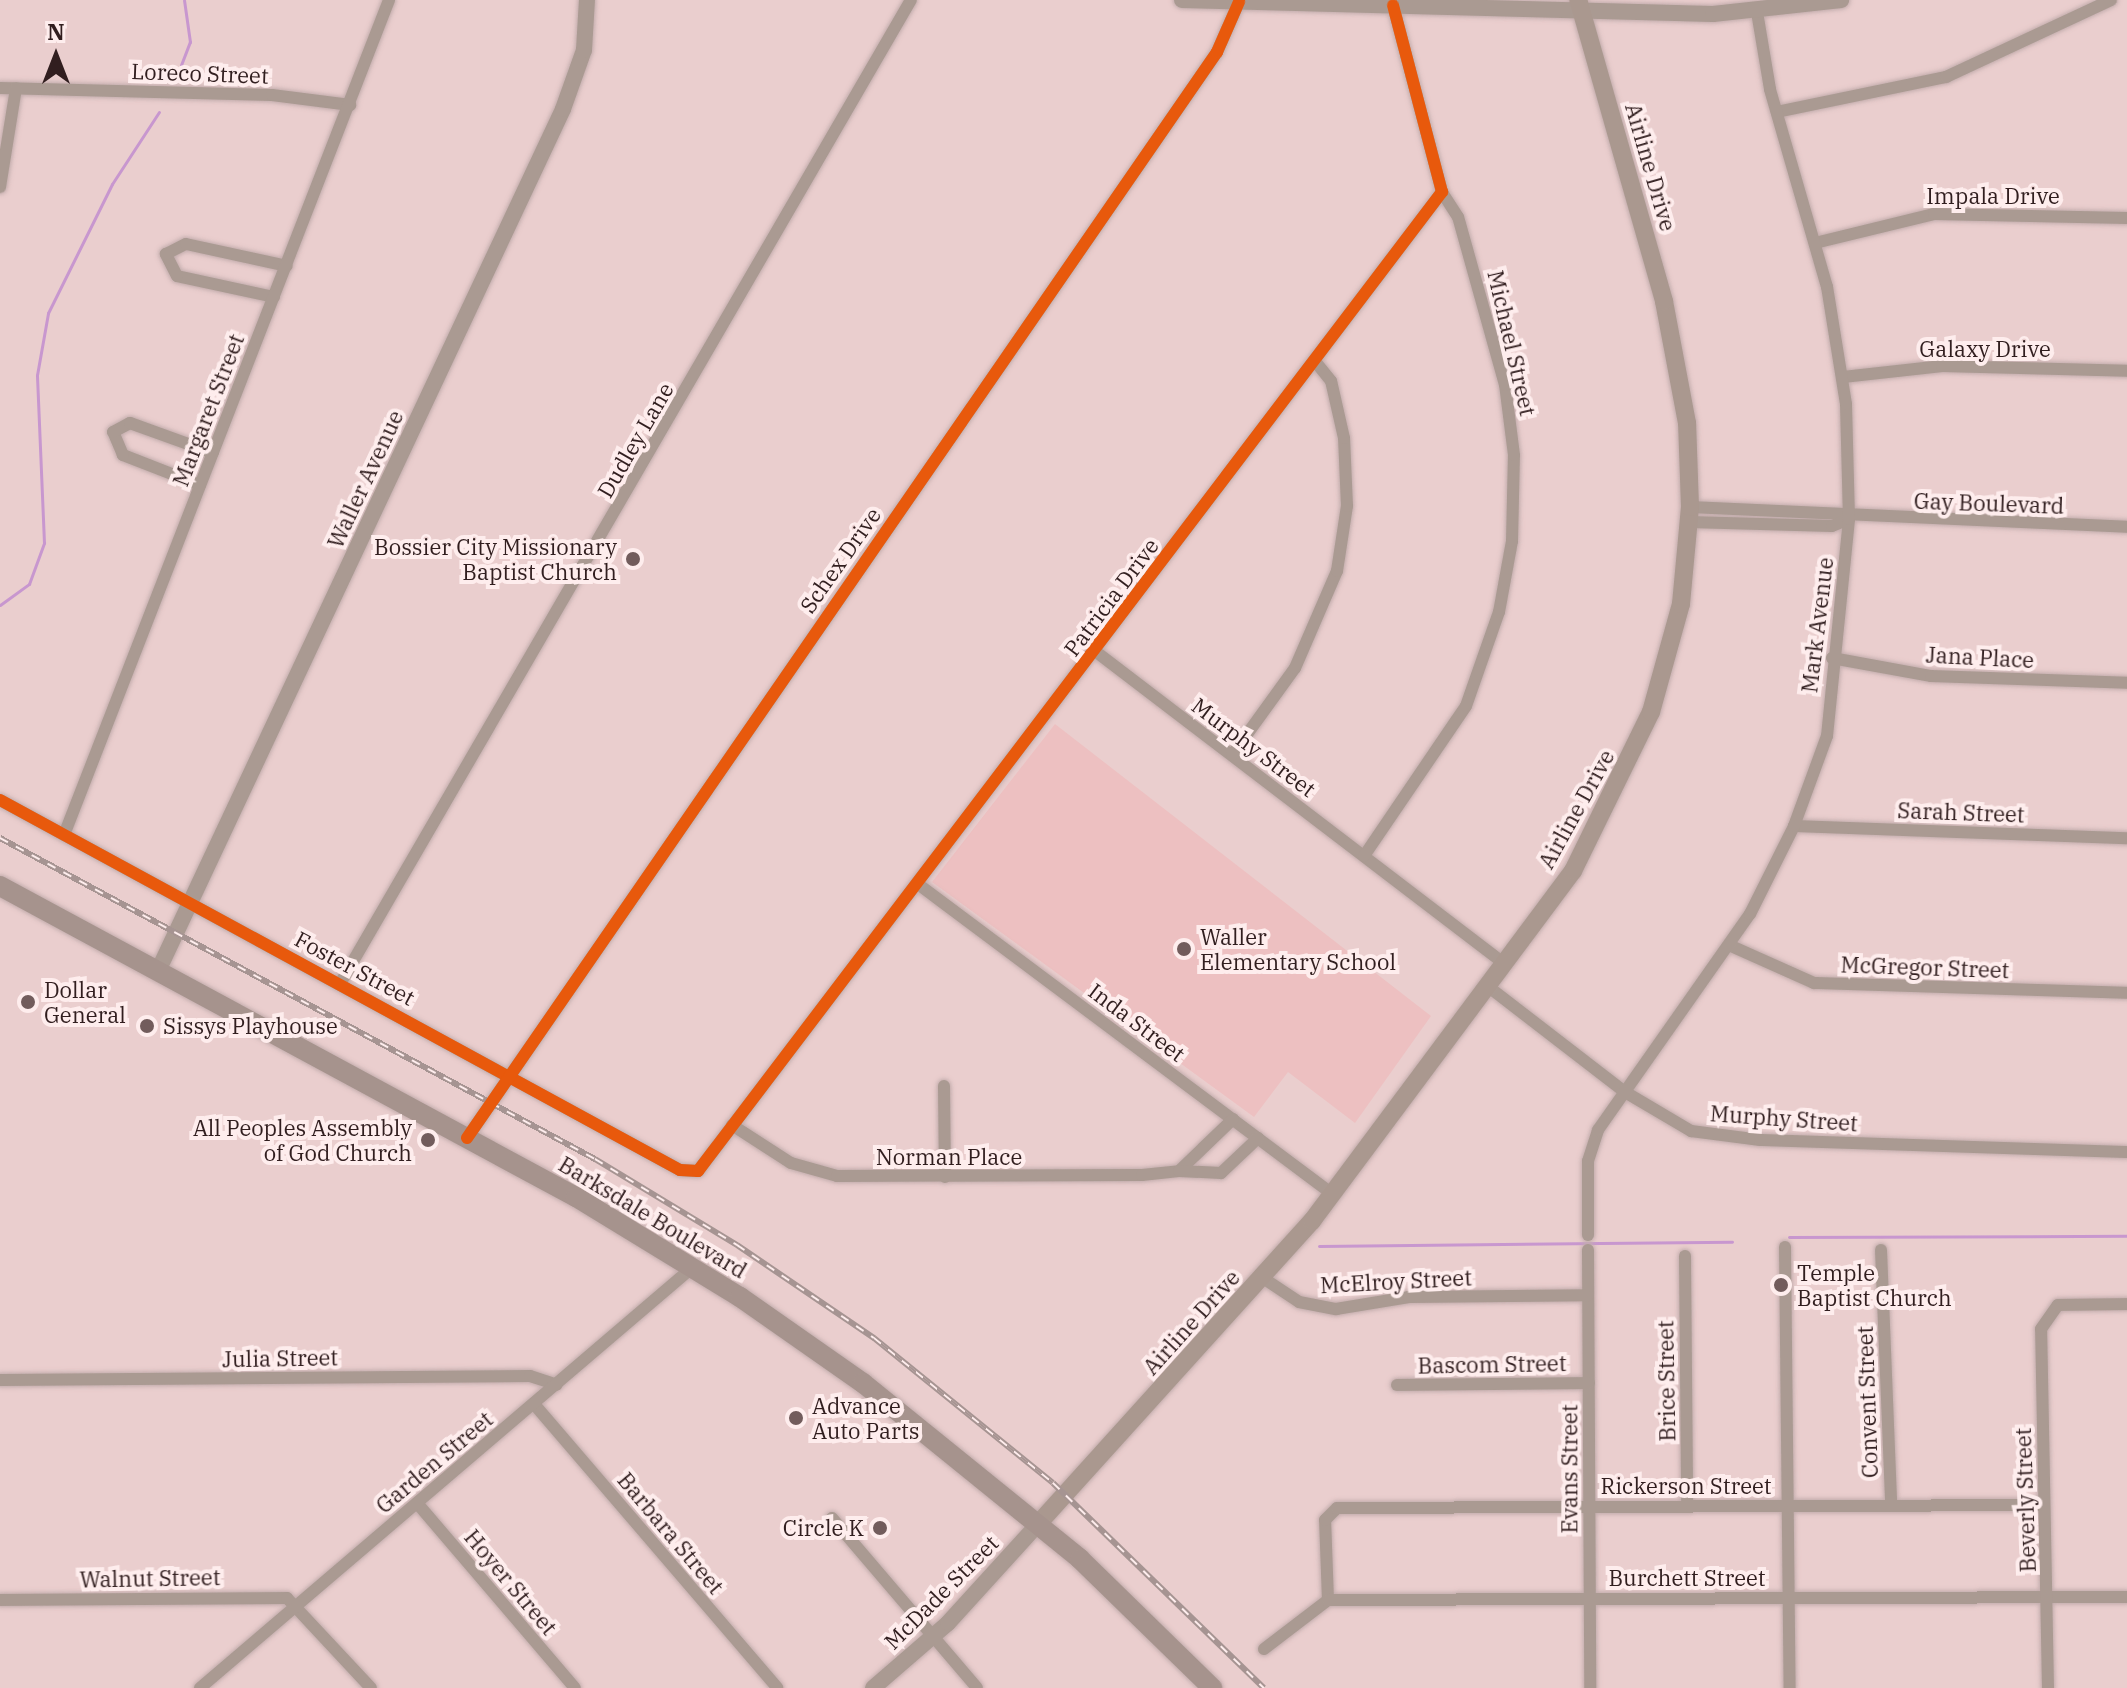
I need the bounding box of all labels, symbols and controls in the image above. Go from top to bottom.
north arrow [16,16,96,96]
text: N [47,17,65,46]
street label: Loreco Street [131,57,269,89]
street label: Airline Drive [1620,100,1682,234]
street label: Impala Drive [1926,183,2060,209]
street label: Michael Street [1482,268,1542,418]
street label: Margaret Street [167,330,249,490]
street label: Galaxy Drive [1919,336,2051,362]
street label: Dudley Lane [591,378,679,502]
street label: Waller Avenue [322,406,408,552]
street label: Gay Boulevard [1913,487,2065,519]
street label: Schex Drive [794,502,886,618]
place label: Bossier City Missionary Baptist Church [374,533,617,584]
street label: Patricia Drive [1058,533,1164,661]
marker: Bossier City Missionary Baptist Church [624,550,642,568]
street label: Mark Avenue [1796,556,1838,694]
street label: Jana Place [1925,641,2035,673]
street label: Murphy Street [1187,692,1321,802]
street label: Airline Drive [1533,745,1619,873]
street label: Sarah Street [1897,797,2025,827]
place label: Waller Elementary School [1200,923,1396,974]
street label: Foster Street [290,925,420,1011]
marker: Waller Elementary School [1175,940,1193,958]
street label: McGregor Street [1840,951,2010,983]
place label: Dollar General [44,976,126,1028]
street label: Inda Street [1084,977,1190,1067]
marker: Dollar General [19,993,37,1011]
place label: Sissys Playhouse [163,1013,338,1039]
marker: Sissys Playhouse [138,1017,156,1035]
street label: Murphy Street [1709,1100,1859,1136]
place label: All Peoples Assembly of God Church [193,1114,412,1166]
marker: All Peoples Assembly of God Church [419,1131,437,1149]
street label: Norman Place [876,1144,1022,1170]
street label: Barksdale Boulevard [554,1150,752,1284]
place label: Temple Baptist Church [1797,1259,1952,1310]
street label: Airline Drive [1137,1264,1245,1380]
street label: McElroy Street [1319,1264,1473,1298]
marker: Temple Baptist Church [1772,1276,1790,1294]
street label: Brice Street [1652,1320,1680,1442]
street label: Convent Street [1851,1325,1883,1479]
street label: Julia Street [222,1344,338,1372]
street label: Bascom Street [1417,1350,1567,1378]
place label: Advance Auto Parts [812,1392,919,1444]
street label: Evans Street [1556,1404,1582,1534]
street label: Garden Street [370,1406,498,1518]
marker: Advance Auto Parts [787,1409,805,1427]
street label: Beverly Street [2009,1427,2041,1573]
street label: Barbara Street [613,1467,729,1599]
street label: Rickerson Street [1600,1473,1772,1499]
place label: Circle K [783,1515,864,1541]
marker: Circle K [871,1519,889,1537]
street label: Hoyer Street [459,1524,563,1640]
street label: McDade Street [879,1530,1003,1654]
street label: Walnut Street [79,1564,221,1592]
street label: Burchett Street [1609,1565,1765,1591]

